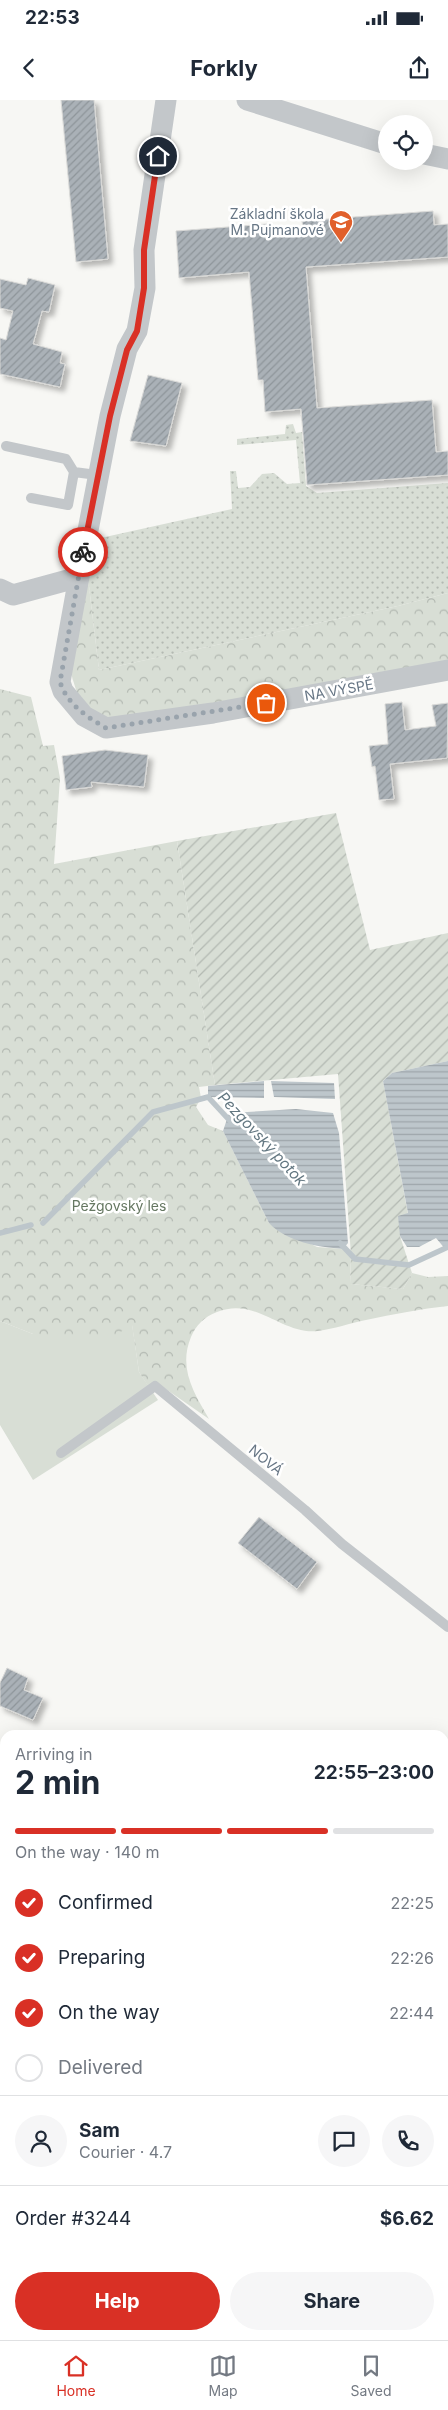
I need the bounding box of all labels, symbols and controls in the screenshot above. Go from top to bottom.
text: 22:53 [25,6,80,29]
icon: back [15,54,43,82]
icon: share [405,54,433,82]
text: Forkly [190,55,258,81]
map controls [378,115,433,170]
button: locate [378,115,433,170]
pin [137,135,179,177]
icon: home [144,142,172,170]
place label: Základní škola M. Pujmanové [230,205,324,238]
school or university icon: Základní škola M. Pujmanové [328,209,354,243]
courier [58,527,108,577]
icon: bike [69,538,97,566]
street label: NA VÝSPĚ [303,675,375,704]
pin [245,682,287,724]
icon: bag [252,689,280,717]
water label: Pezgovský potok [214,1088,311,1190]
park label: Pežgovský les [72,1197,166,1214]
street label: NOVÁ [246,1441,287,1479]
text: Arriving in [15,1744,92,1764]
text: 22:55–23:00 [314,1761,434,1784]
text: 2 min [15,1763,101,1802]
text: On the way · 140 m [15,1842,160,1862]
icon: check [15,1889,43,1917]
text: Confirmed [58,1891,153,1914]
text: 22:25 [390,1893,434,1913]
icon: check [15,1944,43,1972]
text: Preparing [58,1946,145,1969]
text: 22:26 [390,1948,434,1968]
icon: check [15,1999,43,2027]
text: On the way [58,2001,160,2024]
text: 22:44 [389,2003,434,2023]
text: Delivered [58,2056,143,2079]
button: person [15,2115,67,2167]
button: chat [318,2115,370,2167]
button: phone [382,2115,434,2167]
text: Sam [79,2119,120,2142]
text: Courier · 4.7 [79,2142,172,2162]
text: Order #3244 [15,2207,131,2230]
text: $6.62 [380,2207,434,2230]
button: Help [15,2272,220,2330]
button: Share [230,2272,434,2330]
tab: Home [56,2352,96,2399]
tab: Map [209,2352,238,2399]
tab: Saved [351,2352,392,2399]

